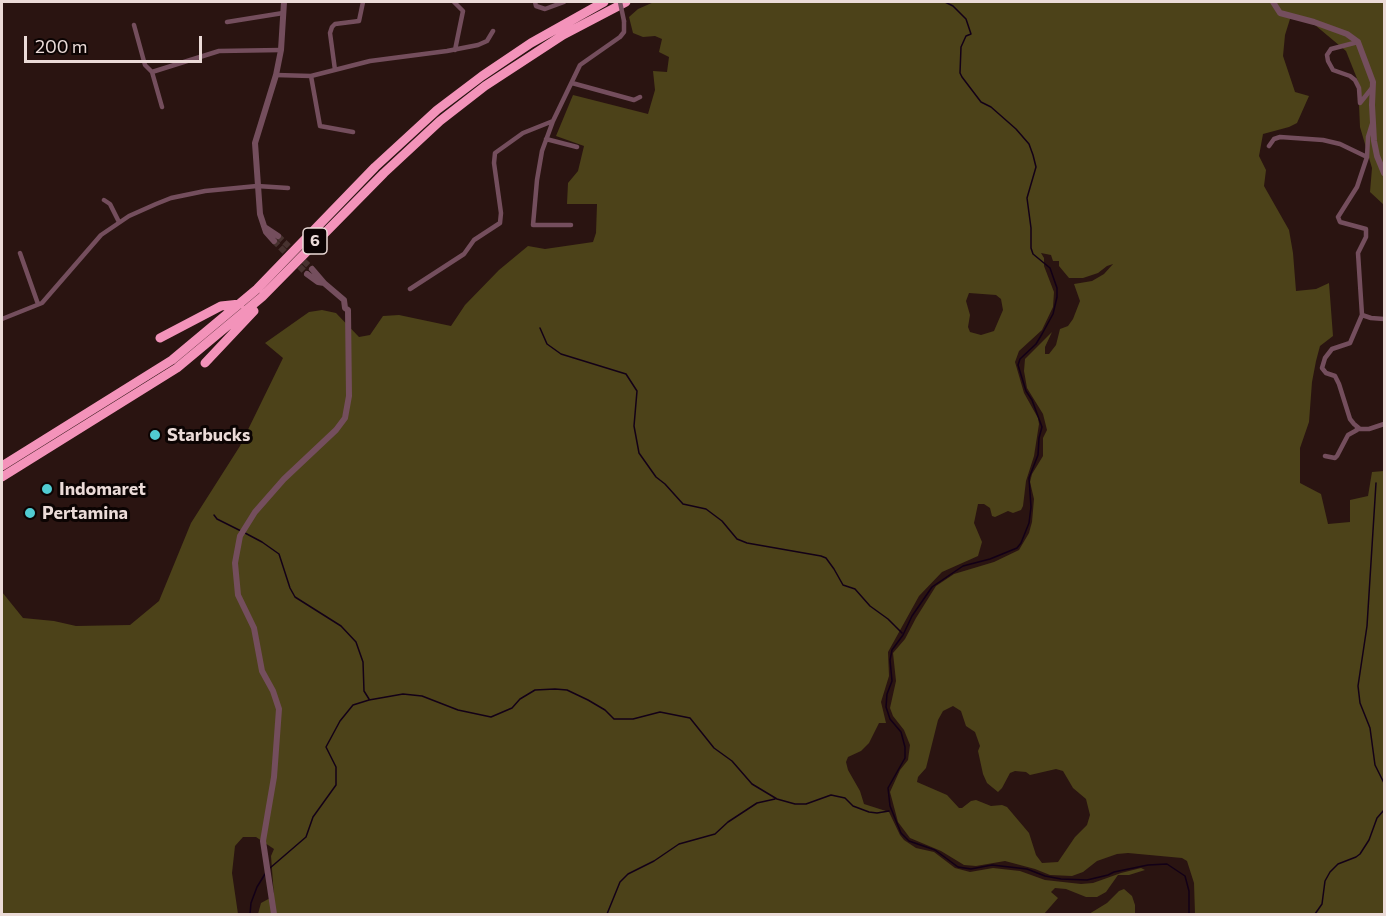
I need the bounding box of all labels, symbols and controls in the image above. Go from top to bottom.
scale bar [27,24,206,62]
text: 200 m [35,35,88,57]
road number: 6 [303,228,327,254]
place label: Starbucks [167,424,251,446]
marker: Starbucks [148,428,162,442]
place label: Indomaret [59,478,146,500]
marker: Indomaret [40,482,54,496]
place label: Pertamina [42,502,128,524]
marker: Pertamina [23,506,37,520]

